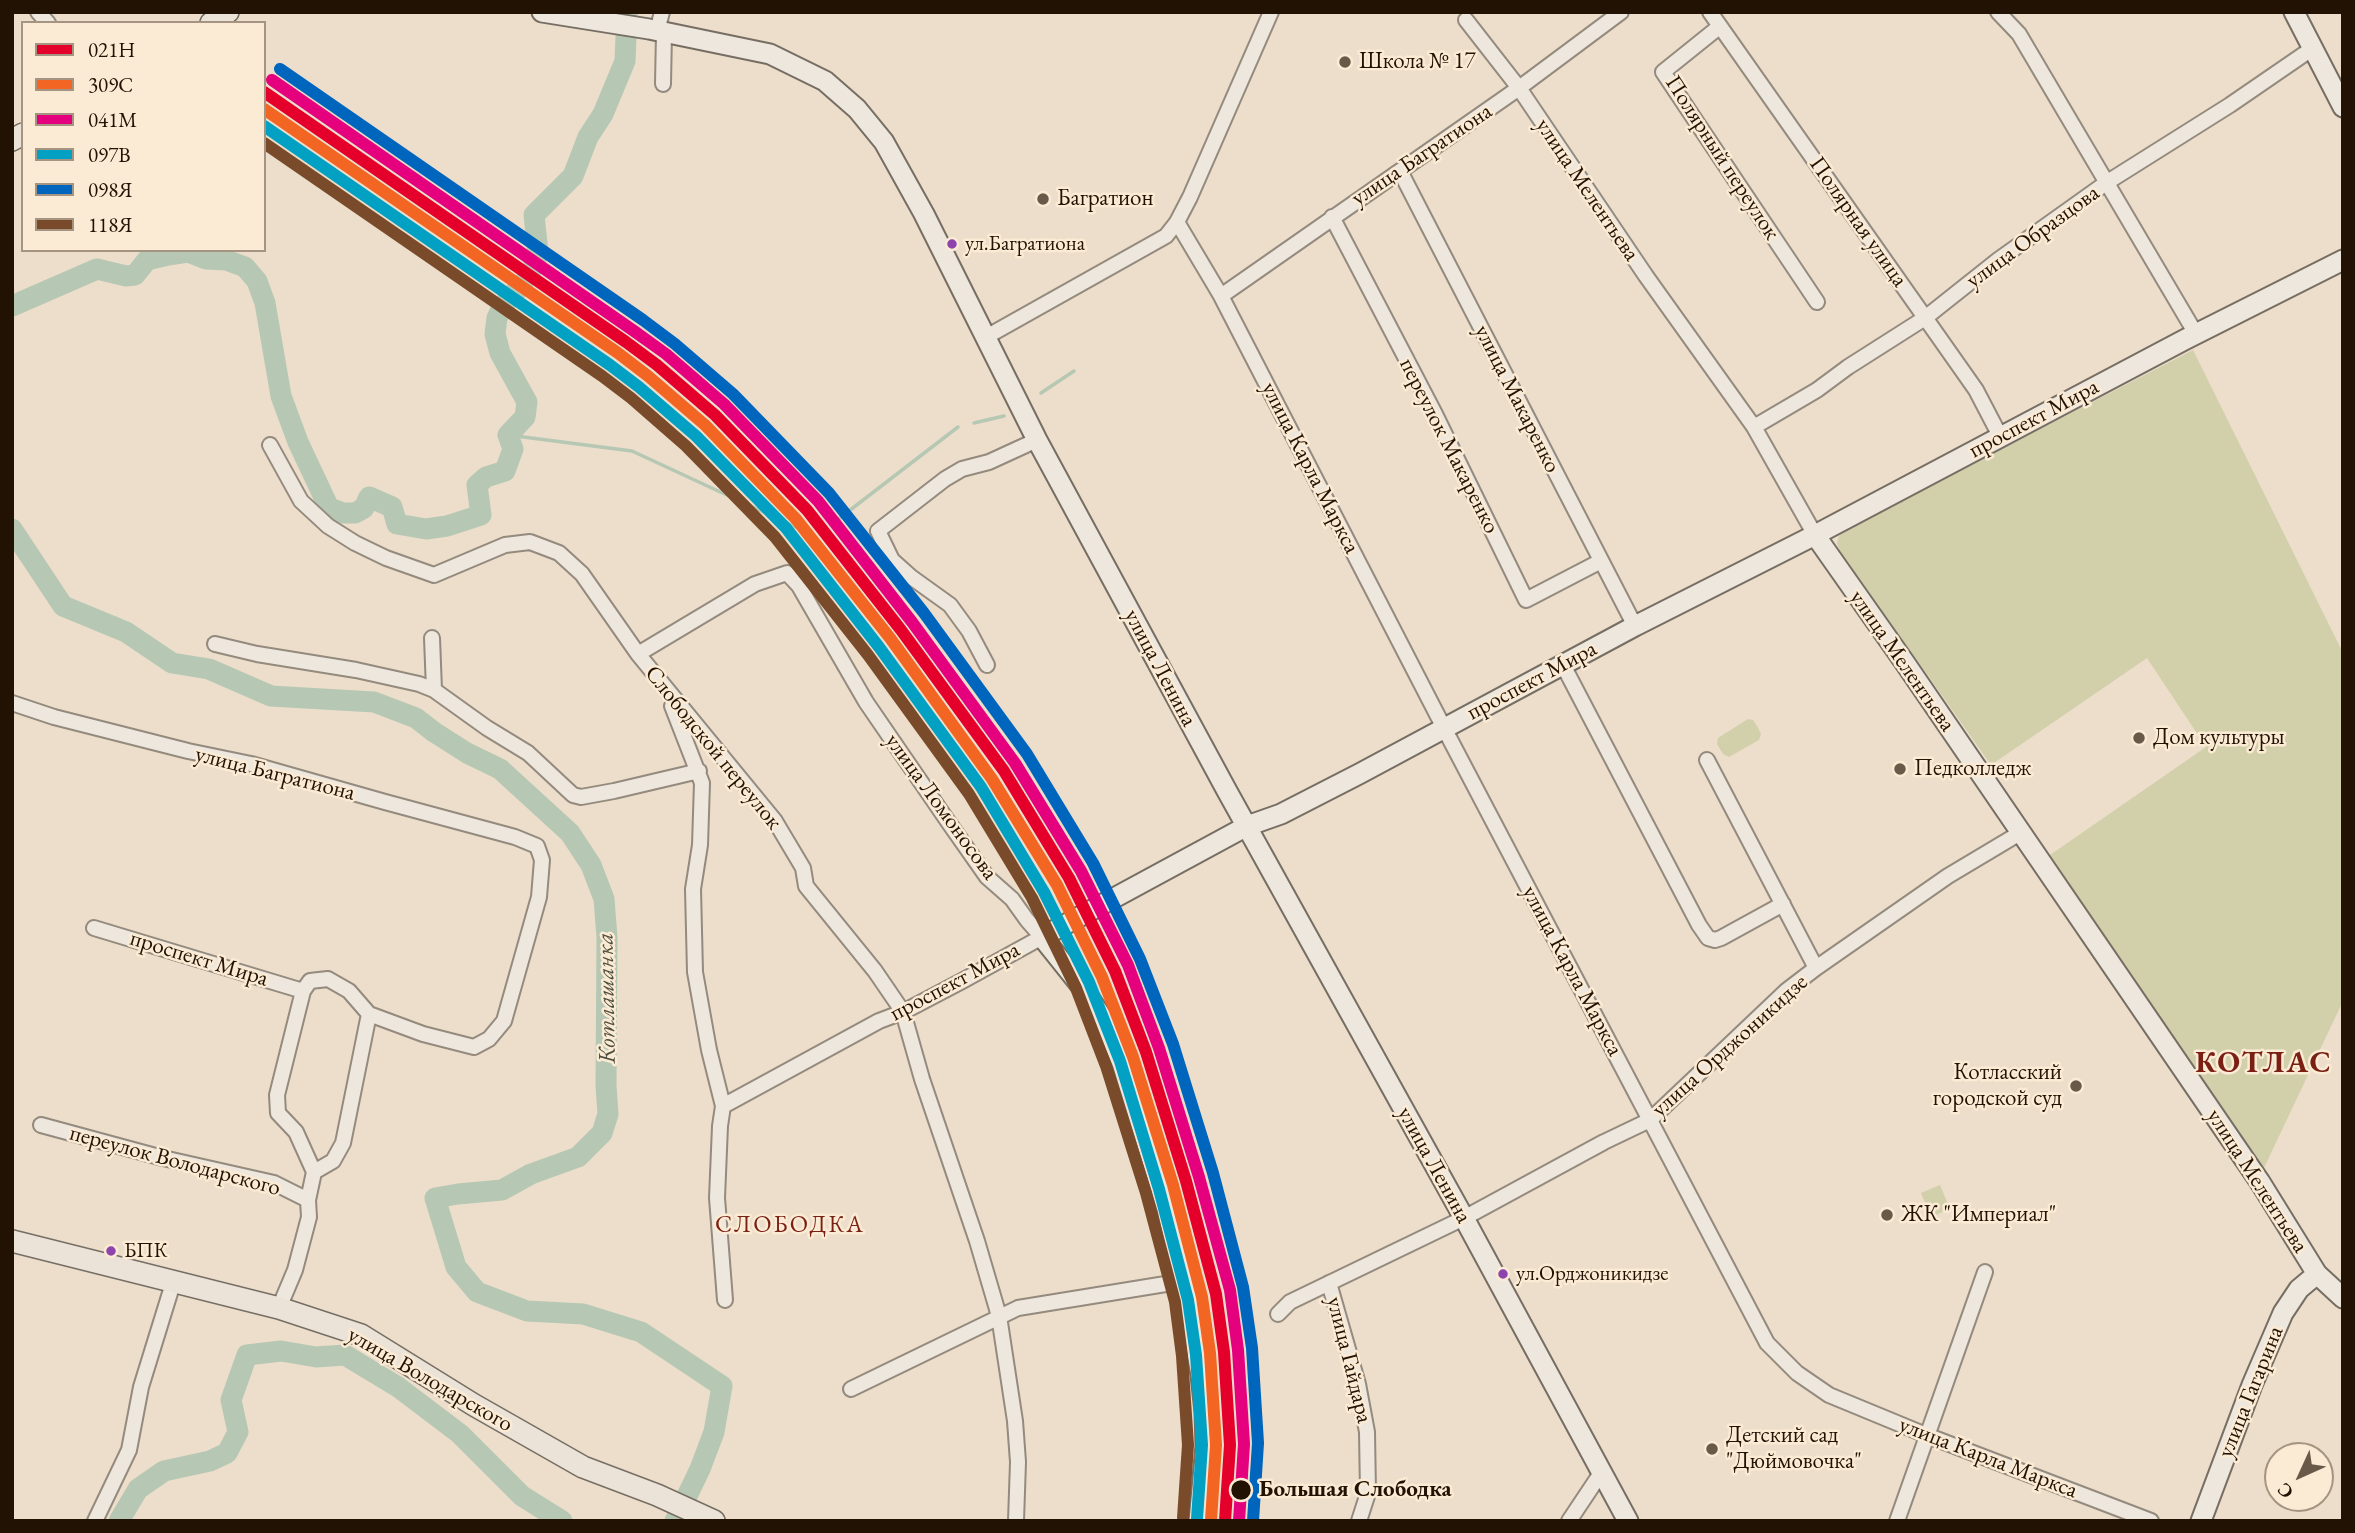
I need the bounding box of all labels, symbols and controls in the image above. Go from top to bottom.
legend [21,21,266,252]
text: 021Н [88,36,135,63]
place label: Школа № 17 [1359,48,1476,76]
marker: Школа № 17 [1337,54,1353,70]
text: 309С [88,71,133,98]
street label: Полярный переулок [1659,71,1785,245]
street label: улица Багратиона [1346,98,1498,212]
text: 041М [88,106,137,133]
street label: улица Мелентьева [1529,113,1645,267]
text: 097В [88,141,131,168]
street label: Полярная улица [1803,151,1913,293]
text: 098Я [88,176,132,203]
street label: улица Образцова [1961,179,2105,295]
place label: Багратион [1057,185,1153,213]
marker: Багратион [1035,191,1051,207]
text: 118Я [88,211,132,238]
place label: ул.Багратиона [965,231,1085,257]
marker: ул.Багратиона [945,237,959,251]
street label: улица Макаренко [1468,320,1566,478]
street label: переулок Макаренко [1393,354,1505,538]
street label: проспект Мира [1964,373,2104,465]
street label: улица Карла Маркса [1255,378,1365,558]
street label: улица Мелентьева [1843,585,1961,737]
street label: улица Ленина [1118,605,1202,731]
street label: проспект Мира [1462,635,1602,727]
street label: Слободской переулок [638,660,788,836]
place label: Дом культуры [2153,724,2285,752]
street label: улица Ломоносова [879,728,1003,886]
marker: Дом культуры [2131,730,2147,746]
street label: улица Багратиона [192,741,358,807]
place label: Педколледж [1914,755,2032,783]
marker: Педколледж [1892,761,1908,777]
street label: улица Карла Маркса [1515,881,1629,1061]
street label: проспект Мира [127,925,271,993]
water label: Котлашанка [591,932,623,1064]
street label: проспект Мира [885,936,1025,1028]
street label: улица Орджоникидзе [1646,969,1814,1123]
district label: КОТЛАС [2196,1046,2332,1082]
place label: Котласский городской суд [1933,1059,2062,1113]
marker: Котласский городской суд [2068,1078,2084,1094]
street label: улица Ленина [1391,1102,1477,1228]
street label: улица Мелентьева [2200,1104,2314,1258]
street label: переулок Володарского [67,1120,283,1202]
place label: ЖК "Империал" [1901,1201,2056,1229]
marker: ЖК "Империал" [1879,1207,1895,1223]
district label: СЛОБОДКА [716,1211,864,1239]
place label: БПК [124,1238,168,1264]
marker: БПК [104,1244,118,1258]
place label: ул.Орджоникидзе [1516,1261,1669,1287]
marker: ул.Орджоникидзе [1496,1267,1510,1281]
street label: улица Гайдара [1320,1294,1378,1426]
street label: улица Володарского [342,1321,518,1439]
street label: улица Гагарина [2212,1322,2290,1462]
street label: улица Карла Маркса [1895,1411,2081,1505]
place label: Детский сад "Дюймовочка" [1726,1422,1862,1476]
marker: Детский сад "Дюймовочка" [1704,1441,1720,1457]
north arrow [2264,1442,2334,1512]
place label: Большая Слободка [1259,1476,1452,1504]
text: С [2272,1477,2299,1504]
marker: Большая Слободка [1229,1478,1253,1502]

